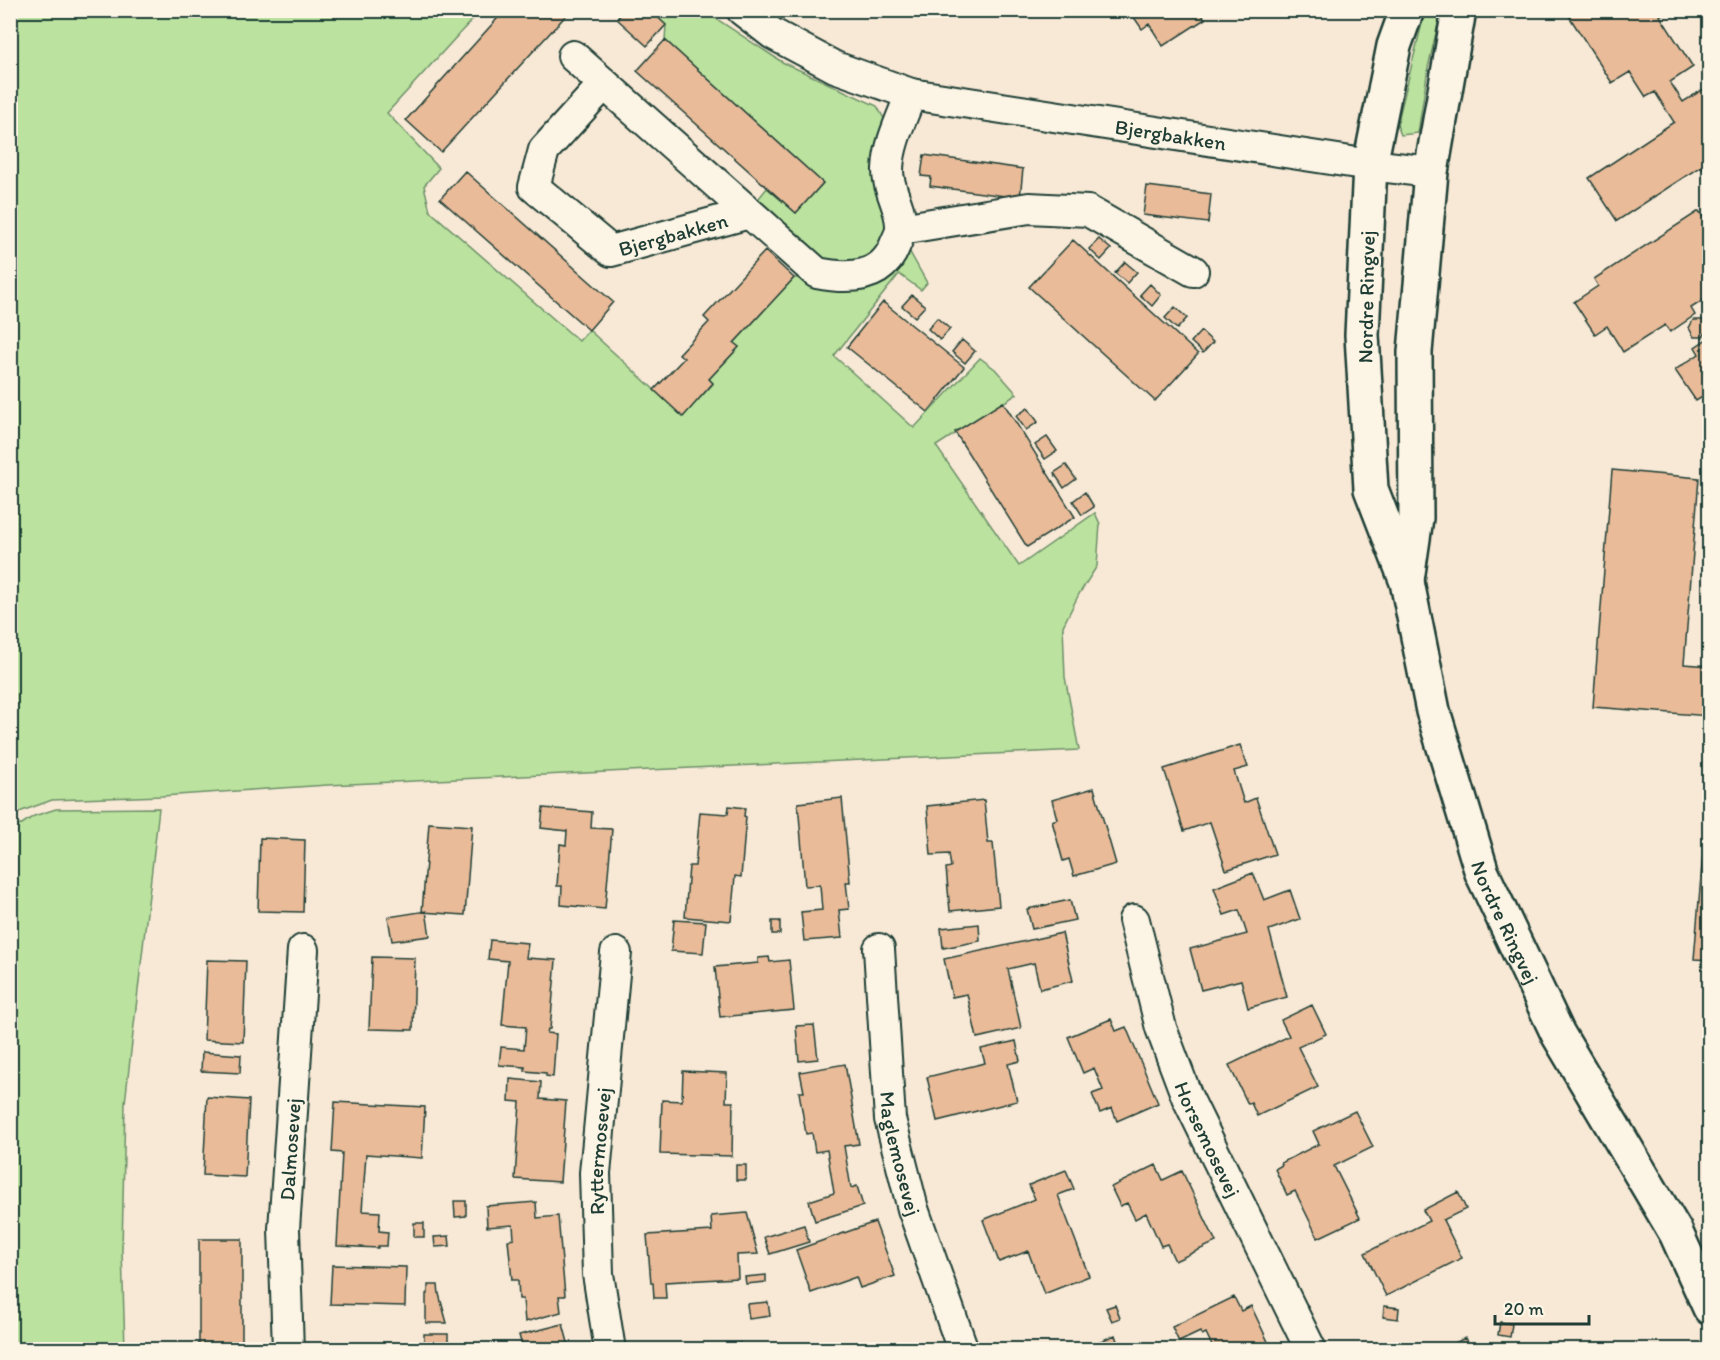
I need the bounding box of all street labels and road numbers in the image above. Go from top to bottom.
street label: Bjergbakken [1113,113,1228,155]
street label: Bjergbakken [616,207,731,261]
street label: Nordre Ringvej [1352,230,1380,364]
street label: Nordre Ringvej [1466,858,1545,988]
street label: Horsemosevej [1170,1078,1247,1201]
street label: Ryttermosevej [582,1086,616,1215]
street label: Maglemosevej [876,1090,927,1219]
street label: Dalmosevej [273,1097,305,1201]

